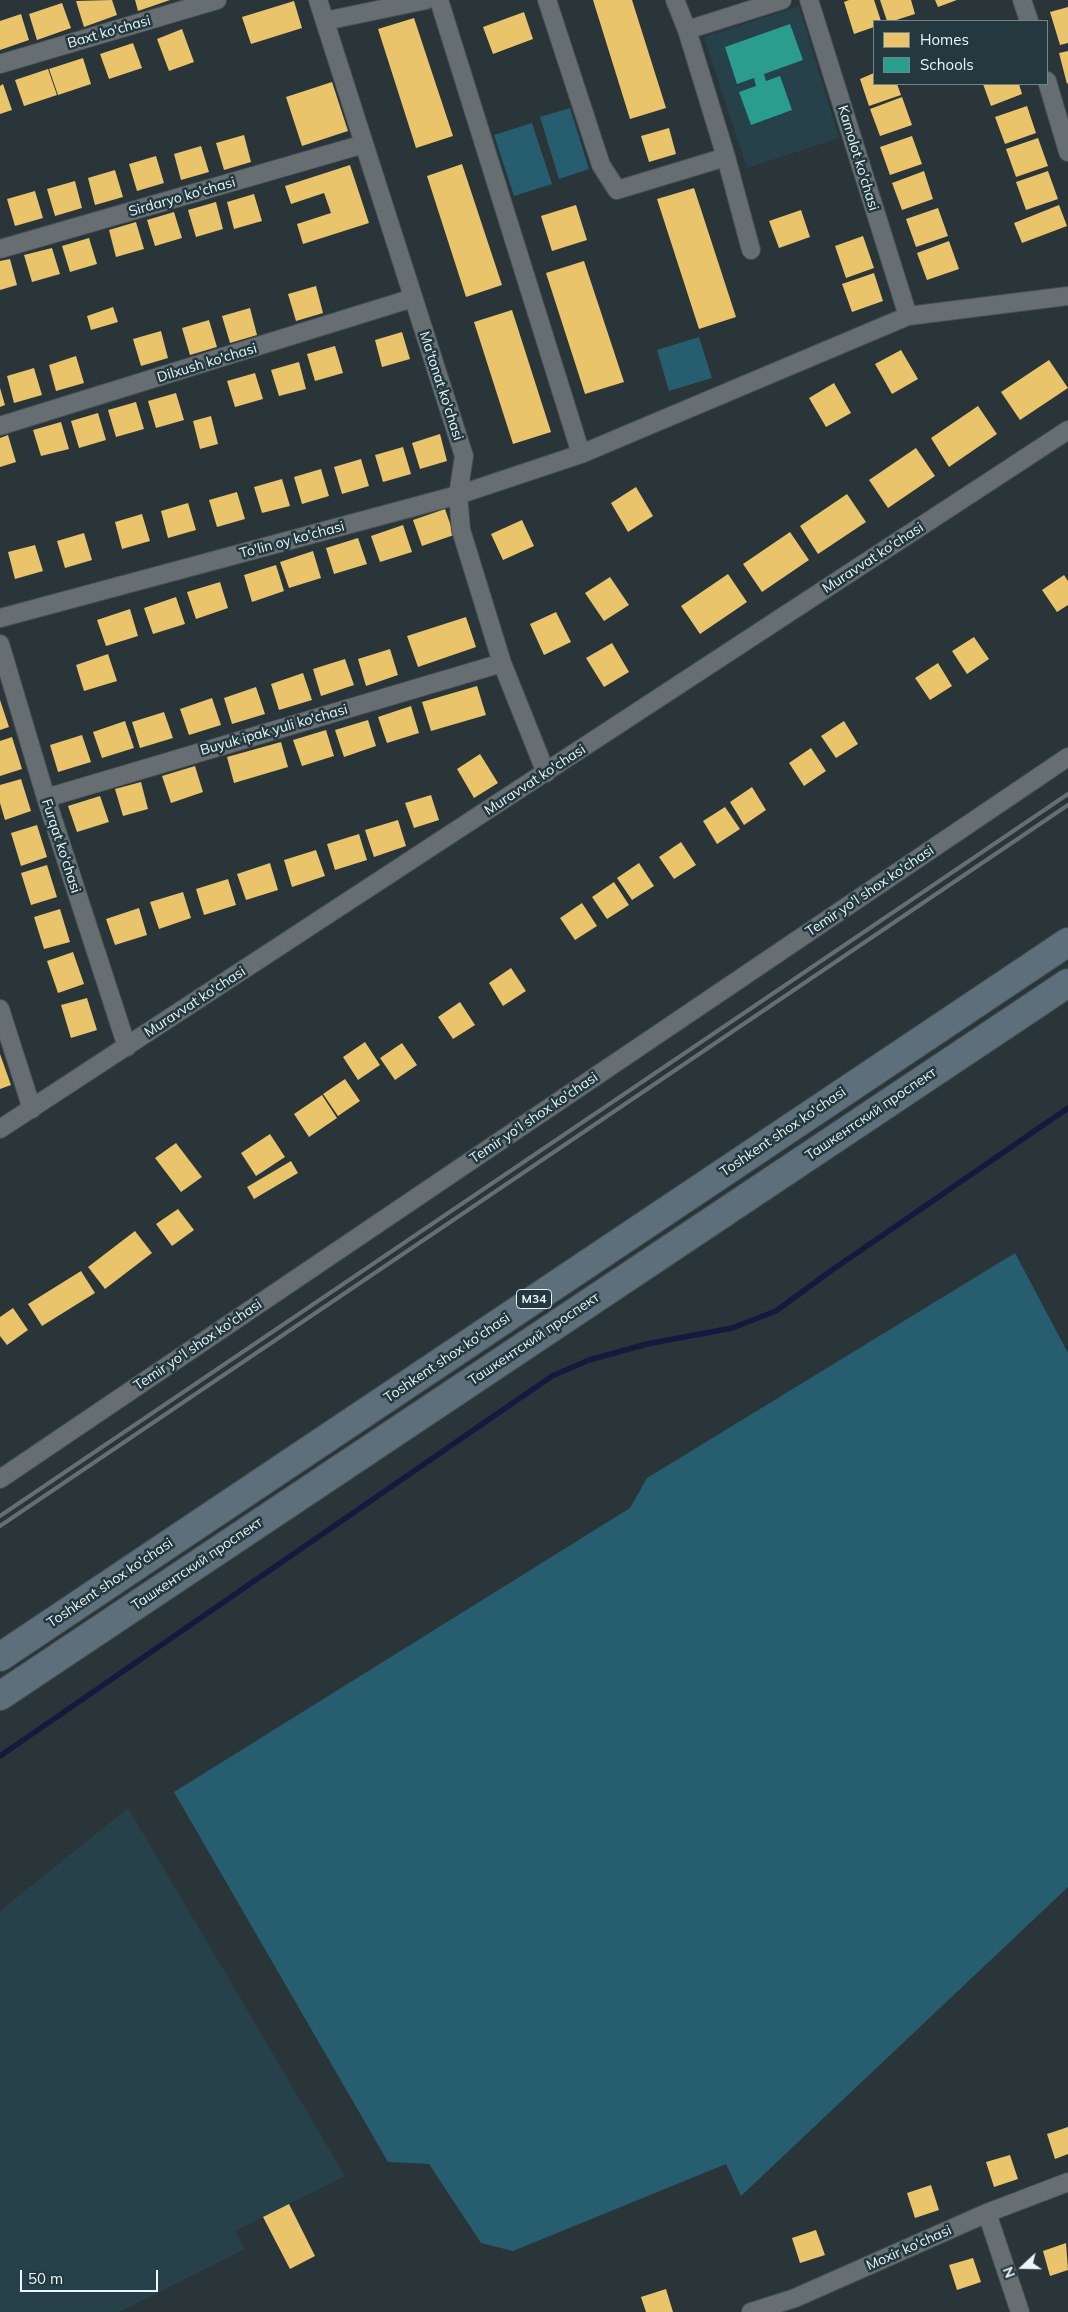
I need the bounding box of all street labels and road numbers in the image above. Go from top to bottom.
street label: Baxt ko'chasi [65,12,153,52]
street label: Kamolot ko'chasi [834,103,882,213]
street label: Sirdaryo ko'chasi [127,174,237,220]
street label: Ma'tonat ko'chasi [415,329,467,443]
street label: Dilxush ko'chasi [155,340,259,386]
street label: To'lin oy ko'chasi [238,518,346,562]
street label: Muravvat ko'chasi [819,519,927,597]
street label: Buyuk ipak yuli ko'chasi [198,701,350,759]
street label: Muravvat ko'chasi [481,741,589,819]
street label: Furqat ko'chasi [38,797,84,895]
street label: Temir yo'l shox ko'chasi [803,842,937,940]
street label: Muravvat ko'chasi [141,963,249,1041]
street label: Ташкентский проспект [802,1064,940,1164]
street label: Temir yo'l shox ko'chasi [467,1069,601,1167]
street label: Toshkent shox ko'chasi [717,1084,849,1180]
street label: Ташкентский проспект [465,1289,603,1389]
road number: M34 [516,1290,552,1308]
street label: Temir yo'l shox ko'chasi [131,1296,265,1394]
street label: Toshkent shox ko'chasi [381,1310,513,1406]
street label: Ташкентский проспект [128,1514,266,1614]
street label: Toshkent shox ko'chasi [44,1535,176,1631]
street label: Moxir ko'chasi [864,2222,954,2274]

